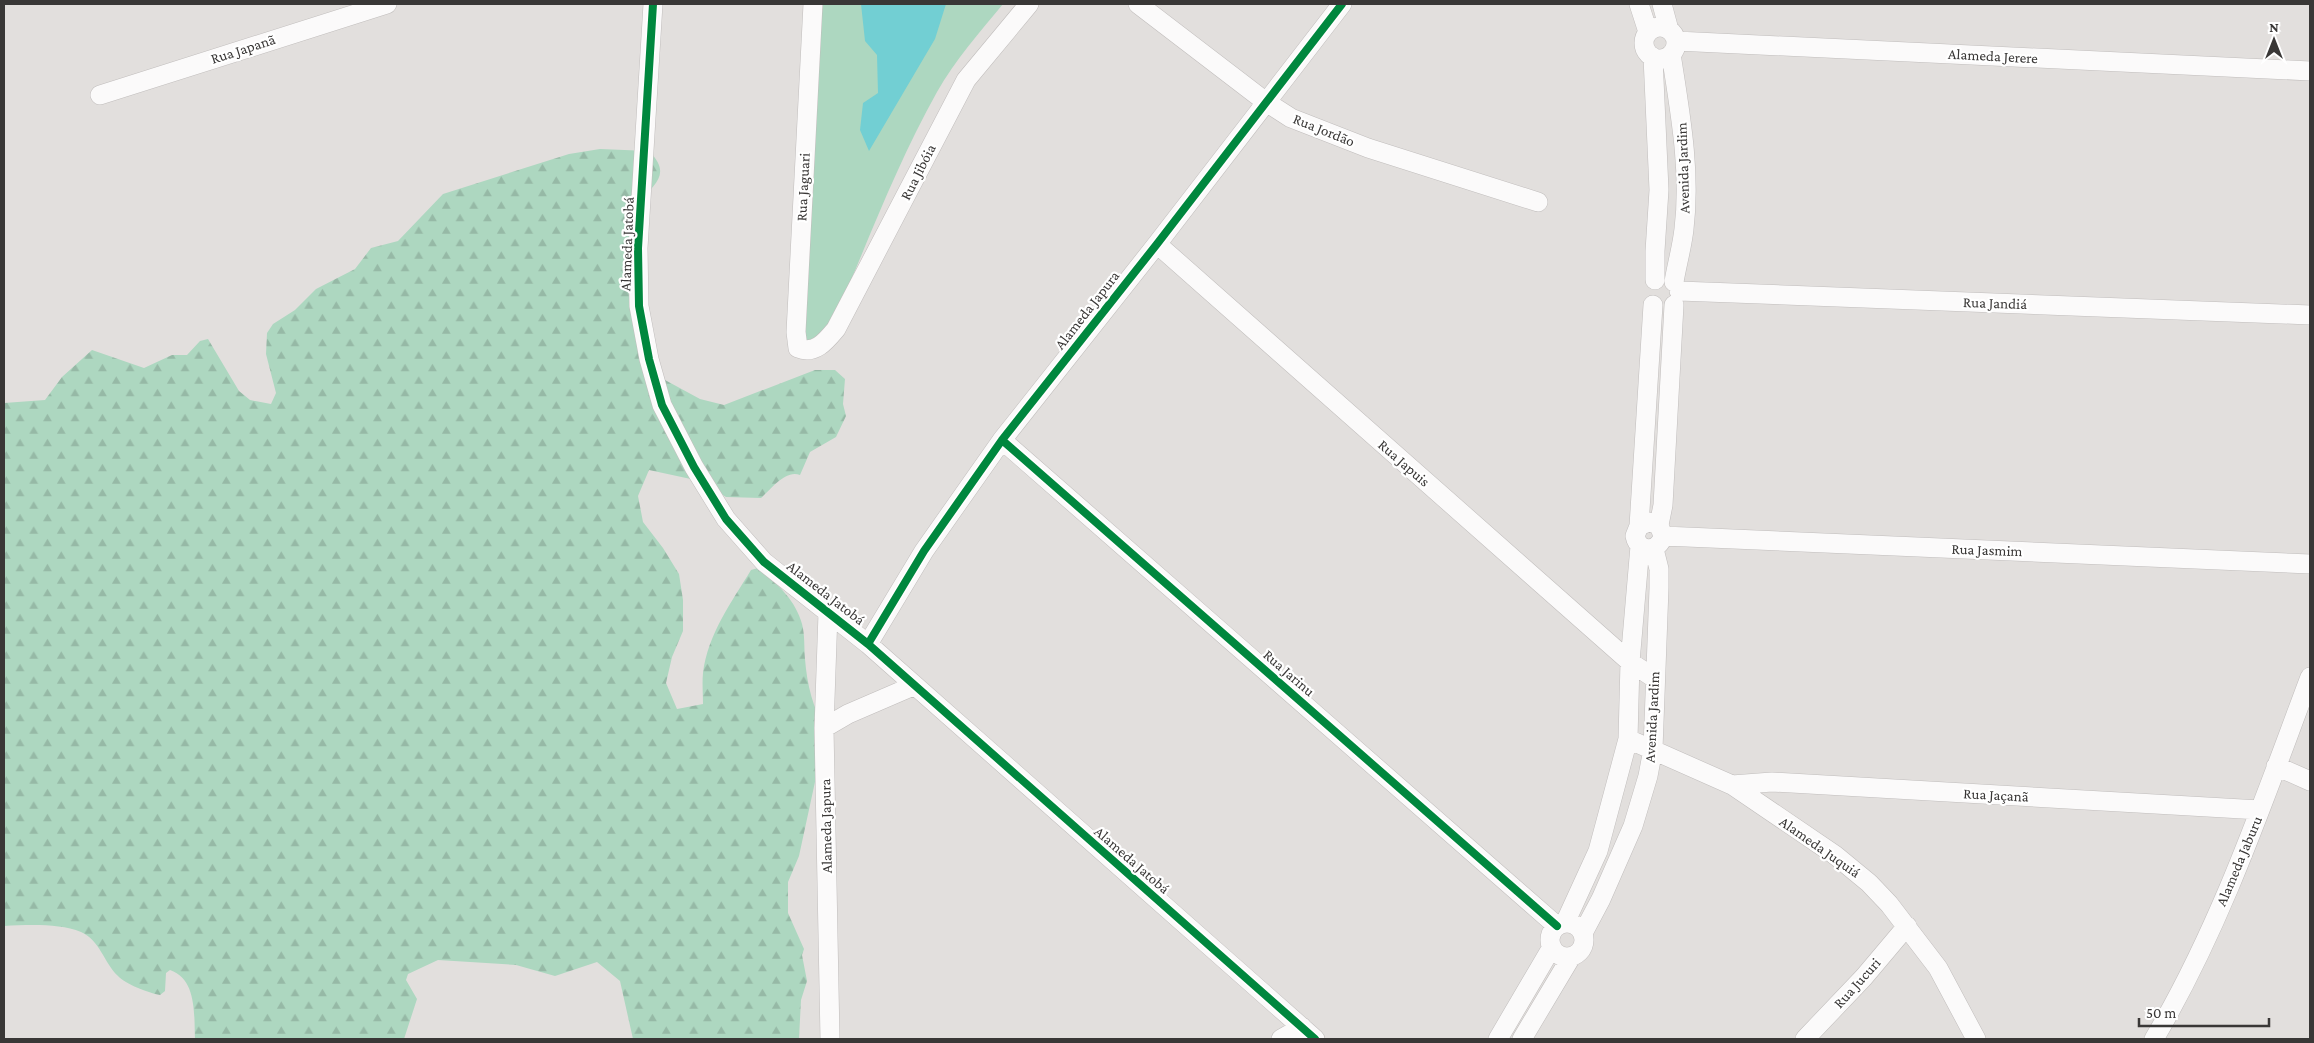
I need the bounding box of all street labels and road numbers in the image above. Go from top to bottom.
street label: Rua Japanã [209,31,278,68]
street label: Alameda Jerere [1948,46,2039,67]
street label: Rua Jordão [1290,110,1357,151]
street label: Avenida Jardim [1673,122,1694,214]
street label: Rua Jibóia [897,141,940,203]
street label: Rua Jaguari [793,152,814,222]
street label: Alameda Jatobá [617,197,638,291]
street label: Alameda Japura [1051,268,1123,353]
street label: Rua Jandiá [1963,294,2027,313]
street label: Rua Japuis [1374,436,1433,490]
street label: Rua Jasmim [1951,541,2023,560]
street label: Alameda Jatobá [783,558,868,629]
street label: Rua Jarinu [1260,646,1318,700]
street label: Avenida Jardim [1642,671,1663,763]
street label: Alameda Japura [817,778,836,874]
street label: Rua Jaçanã [1963,785,2029,806]
street label: Alameda Juquiá [1776,813,1863,882]
street label: Alameda Jaburu [2213,814,2266,909]
street label: Alameda Jatobá [1091,823,1173,898]
street label: Rua Jucuri [1830,955,1884,1012]

